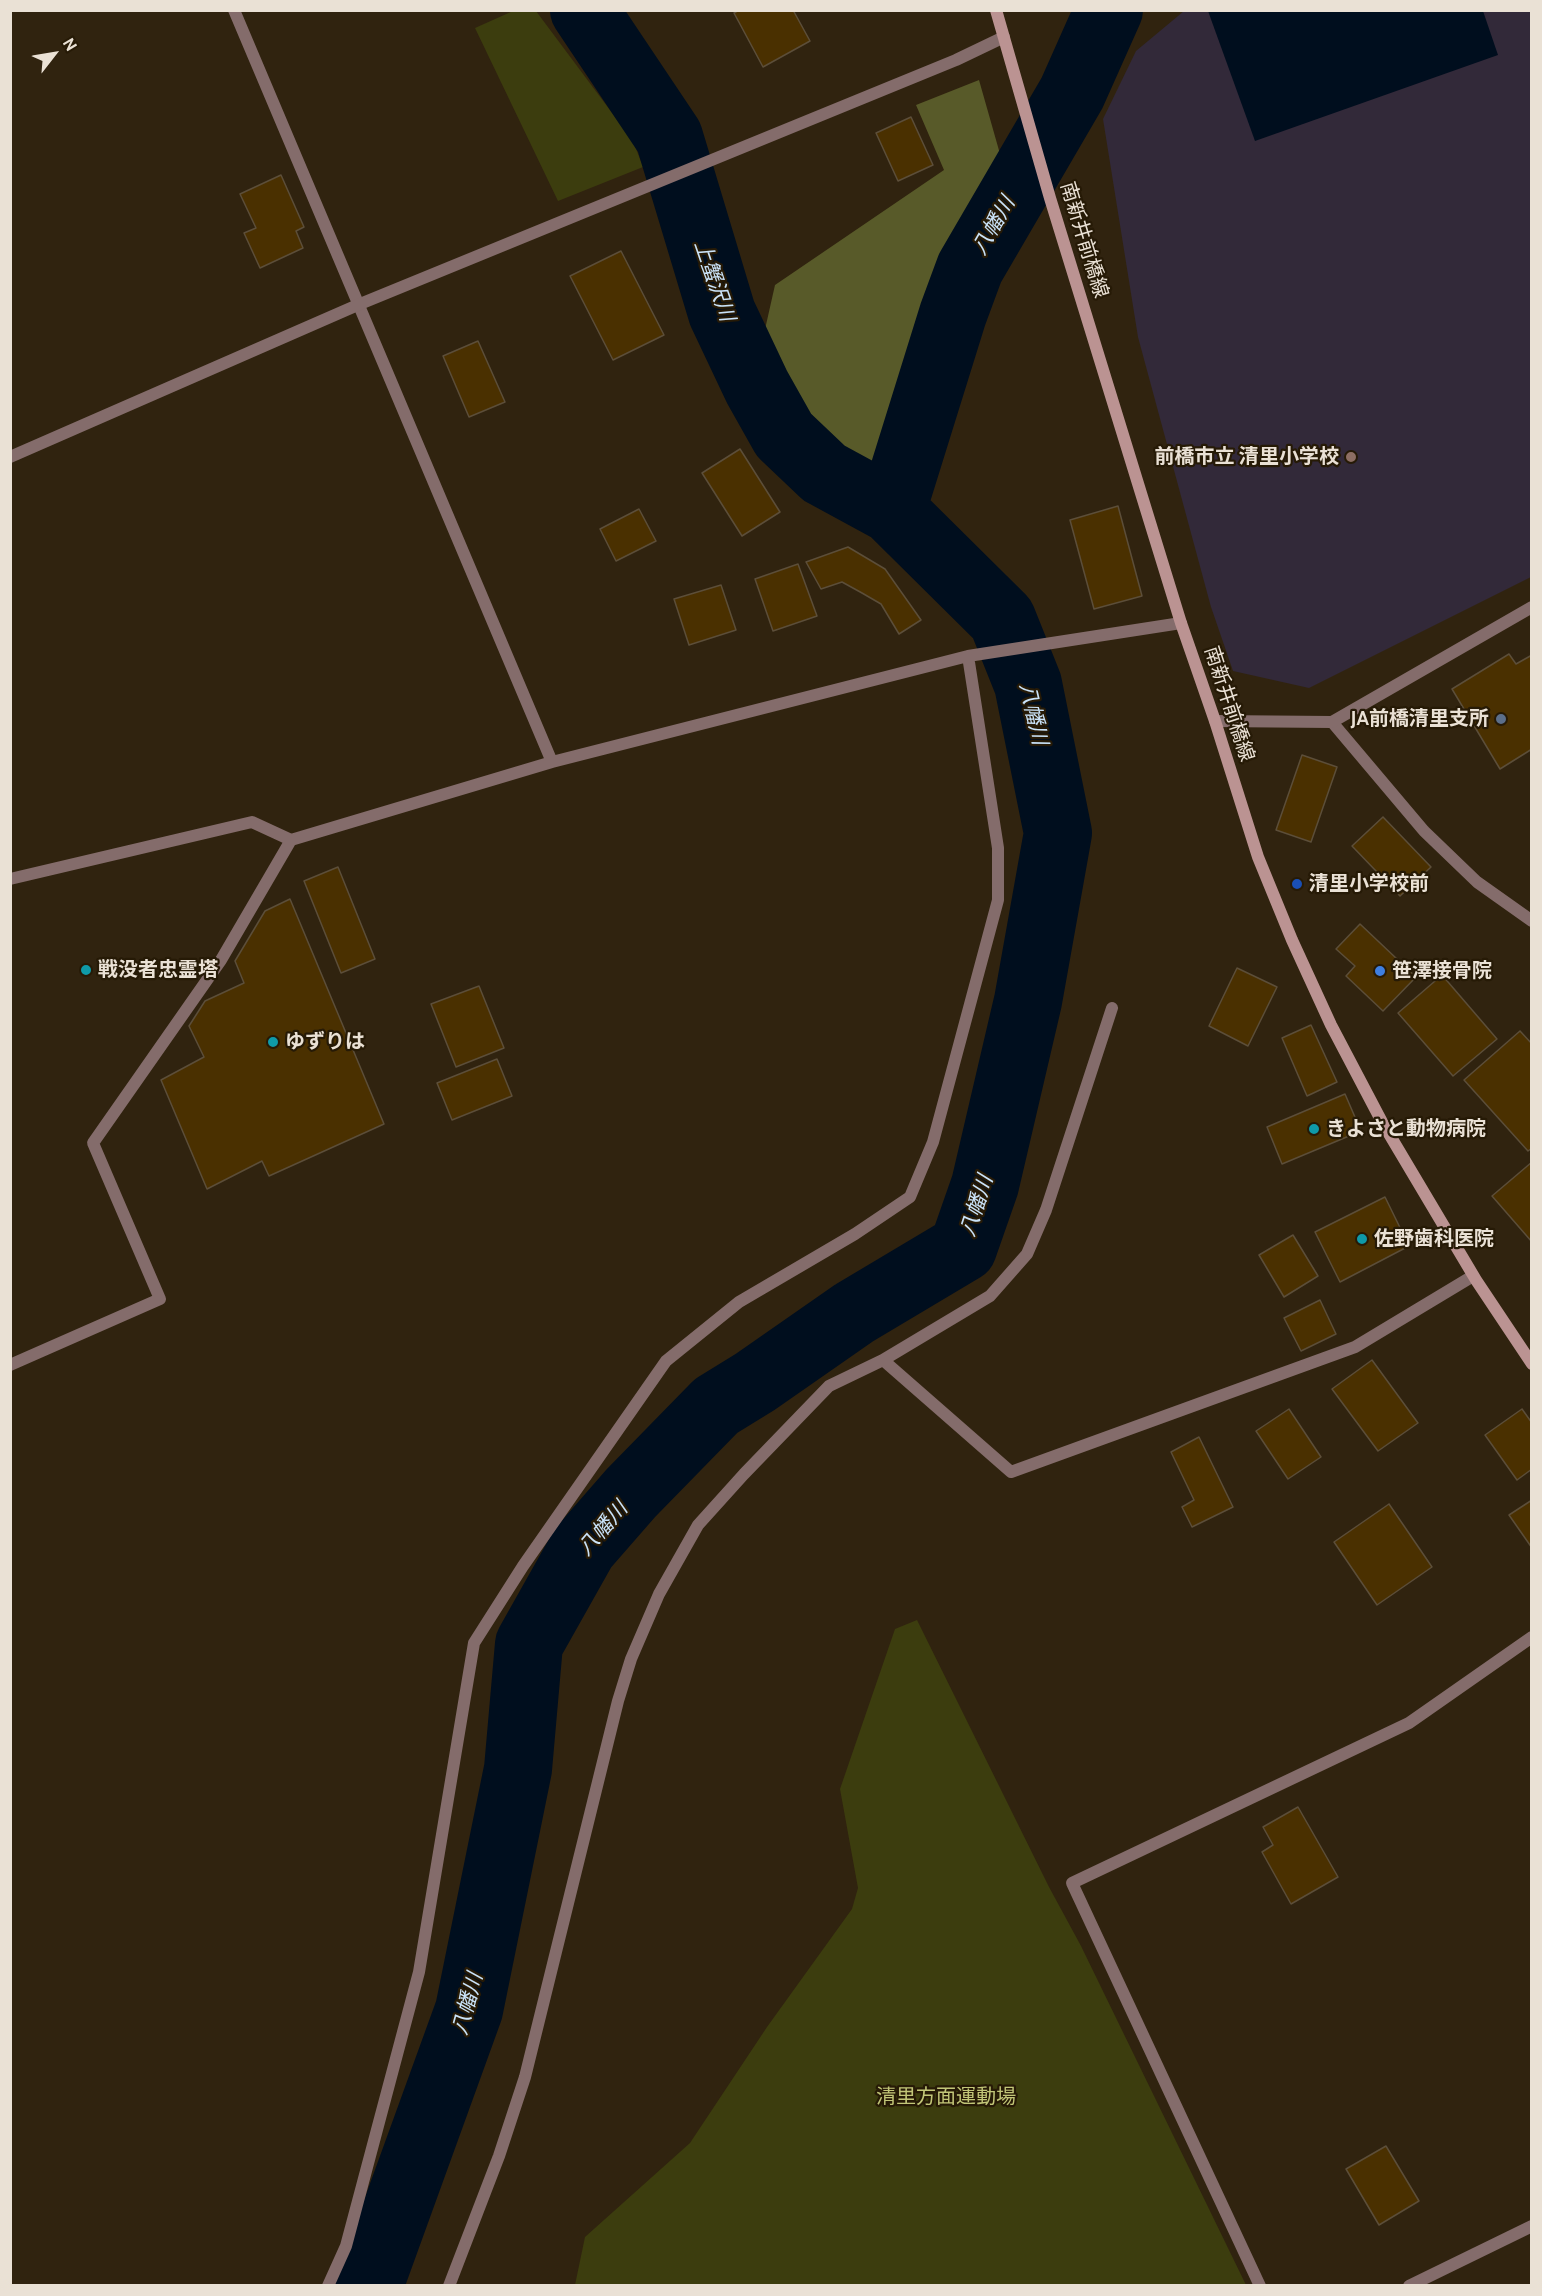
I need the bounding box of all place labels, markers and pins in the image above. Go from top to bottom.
place label: 前橋市立 清里小学校 [1155,445,1339,469]
marker: 前橋市立 清里小学校 [1344,450,1358,464]
place label: JA前橋清里支所 [1351,707,1489,731]
marker: JA前橋清里支所 [1494,712,1508,726]
place label: 清里小学校前 [1309,872,1429,896]
marker: 清里小学校前 [1290,877,1304,891]
place label: 戦没者忠霊塔 [98,958,218,982]
place label: 笹澤接骨院 [1392,959,1492,983]
marker: 戦没者忠霊塔 [79,963,93,977]
marker: 笹澤接骨院 [1373,964,1387,978]
place label: ゆずりは [285,1030,365,1054]
marker: ゆずりは [266,1035,280,1049]
place label: きよさと動物病院 [1326,1117,1486,1141]
marker: きよさと動物病院 [1307,1122,1321,1136]
place label: 佐野歯科医院 [1374,1227,1494,1251]
marker: 佐野歯科医院 [1355,1232,1369,1246]

